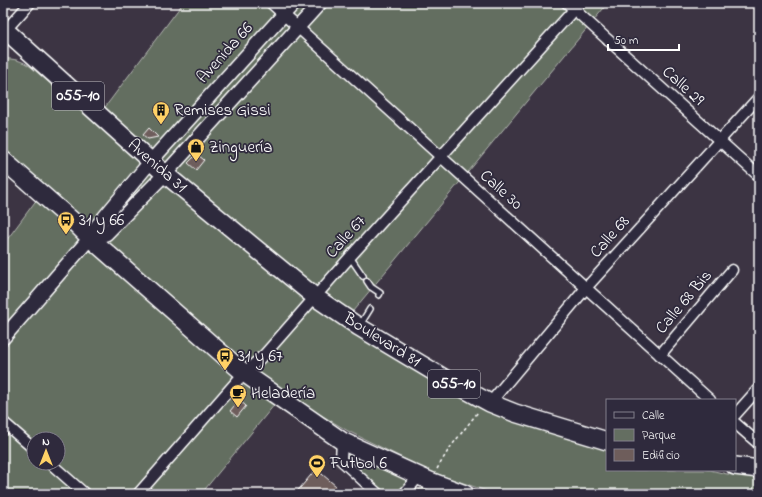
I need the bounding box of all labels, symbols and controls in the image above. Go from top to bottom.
street label: Avenida 66 [191,17,260,89]
scale bar [608,26,679,52]
text: 50 m [614,32,638,50]
street label: Calle 29 [656,60,710,112]
road number: 055-10 [52,82,104,110]
place label: Remises Gissi [174,98,271,123]
building icon: Remises Gissi [151,100,171,125]
street label: Avenida 31 [122,133,193,199]
place label: Zinguería [209,135,273,162]
shop icon: Zinguería [186,137,206,162]
street label: Calle 30 [474,164,528,216]
place label: 31 y 66 [79,208,125,234]
bus stop icon: 31 y 66 [56,210,76,235]
street label: Calle 67 [320,210,372,264]
street label: Calle 68 [584,210,636,264]
street label: Calle 68 Bis [650,264,718,340]
street label: Boulevard 81 [338,306,426,374]
place label: 31 y 67 [238,344,283,370]
bus stop icon: 31 y 67 [215,346,235,371]
road number: 055-10 [428,370,480,398]
place label: Heladería [251,381,315,406]
cafe icon: Heladería [228,383,248,408]
legend [606,399,736,471]
text: Calle [642,407,665,425]
text: Parque [642,427,676,445]
north arrow [26,431,66,471]
text: N [42,434,50,450]
text: Edificio [642,447,680,465]
place label: Futbol 6 [329,451,388,476]
sports icon: Futbol 6 [307,453,327,478]

